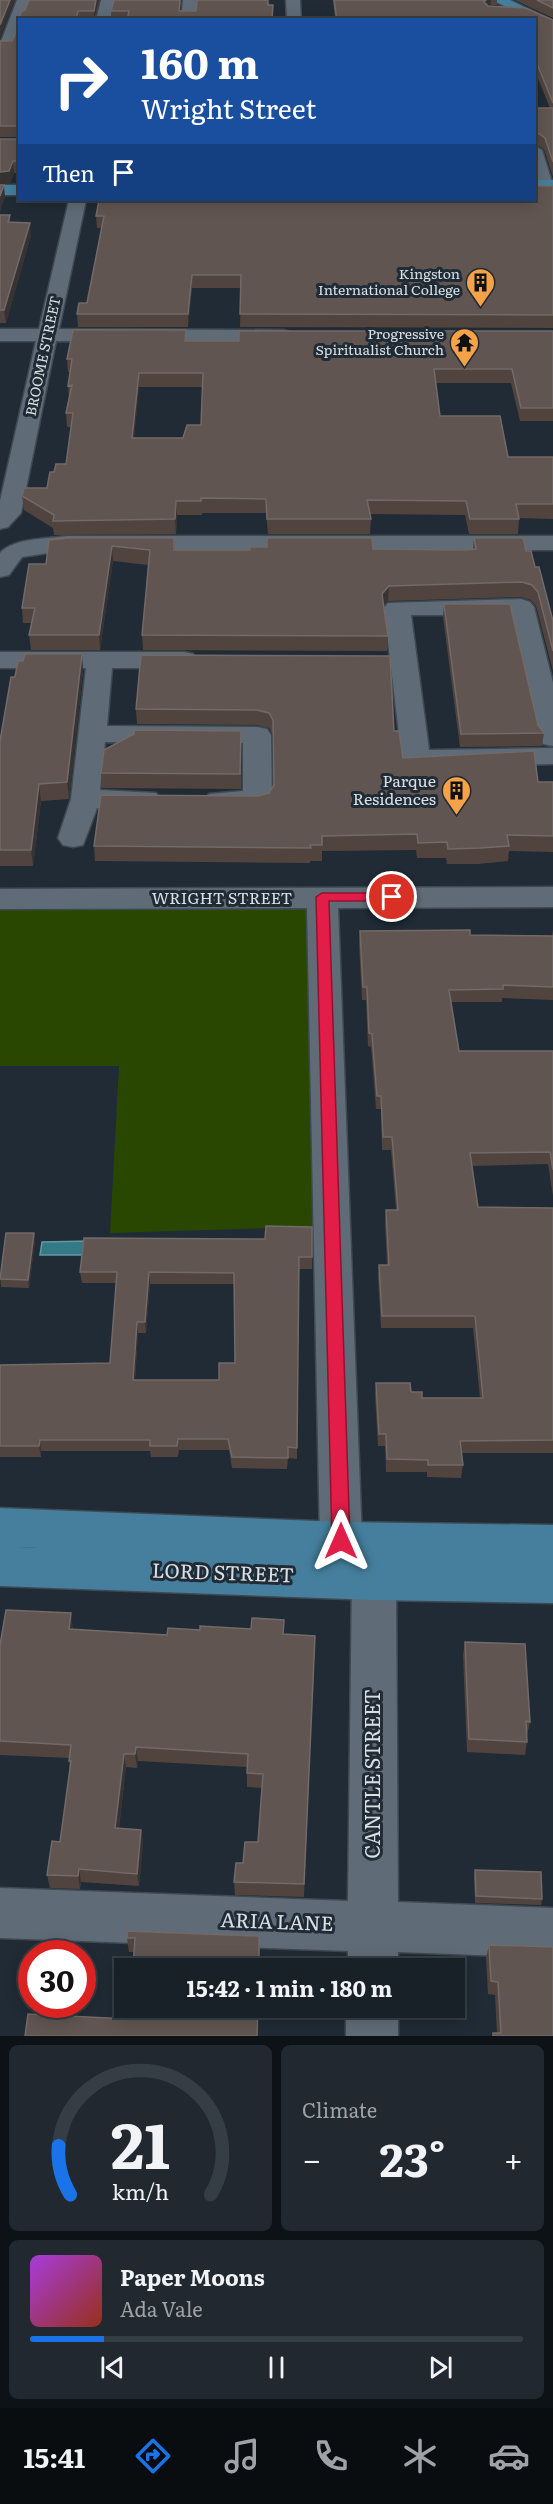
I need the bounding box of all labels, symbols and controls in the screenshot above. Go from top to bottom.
text: 160 m [141,30,259,92]
icon: right [42,42,120,120]
text: Wright Street [141,87,316,127]
text: Then [42,156,95,189]
icon: arrive [107,156,140,189]
place label: Kingston International College [318,263,460,299]
building icon: Kingston International College [465,266,497,308]
street label: BROOME STREET [20,294,64,418]
place label: Progressive Spiritualist Church [315,323,444,359]
temple icon: Progressive Spiritualist Church [449,326,481,368]
place label: Parque Residences [353,768,436,810]
building icon: Parque Residences [441,774,473,816]
pin [366,871,417,922]
icon: arrive [375,880,408,913]
street label: WRIGHT STREET [152,885,292,909]
position arrow [309,1509,373,1573]
street label: LORD STREET [152,1554,295,1588]
street label: CANTLE STREET [356,1689,386,1859]
street label: ARIA LANE [220,1903,334,1937]
speed limit sign: 30 [18,1940,96,2018]
text: 15:42 · 1 min · 180 m [187,1971,392,2004]
text: Climate [302,2094,377,2124]
text: 21 [111,2096,170,2188]
text: 23° [379,2124,446,2191]
text: − [302,2133,321,2182]
text: + [504,2133,523,2182]
text: km/h [112,2175,169,2207]
text: Paper Moons [120,2260,265,2293]
text: Ada Vale [120,2293,203,2323]
icon: previous [96,2351,129,2384]
icon: pause [260,2351,293,2384]
icon: next [424,2351,457,2384]
icon: directions [132,2435,174,2477]
icon: music [221,2435,263,2477]
icon: phone [310,2435,352,2477]
icon: climate [399,2435,441,2477]
icon: car [488,2435,530,2477]
text: 15:41 [23,2436,85,2476]

